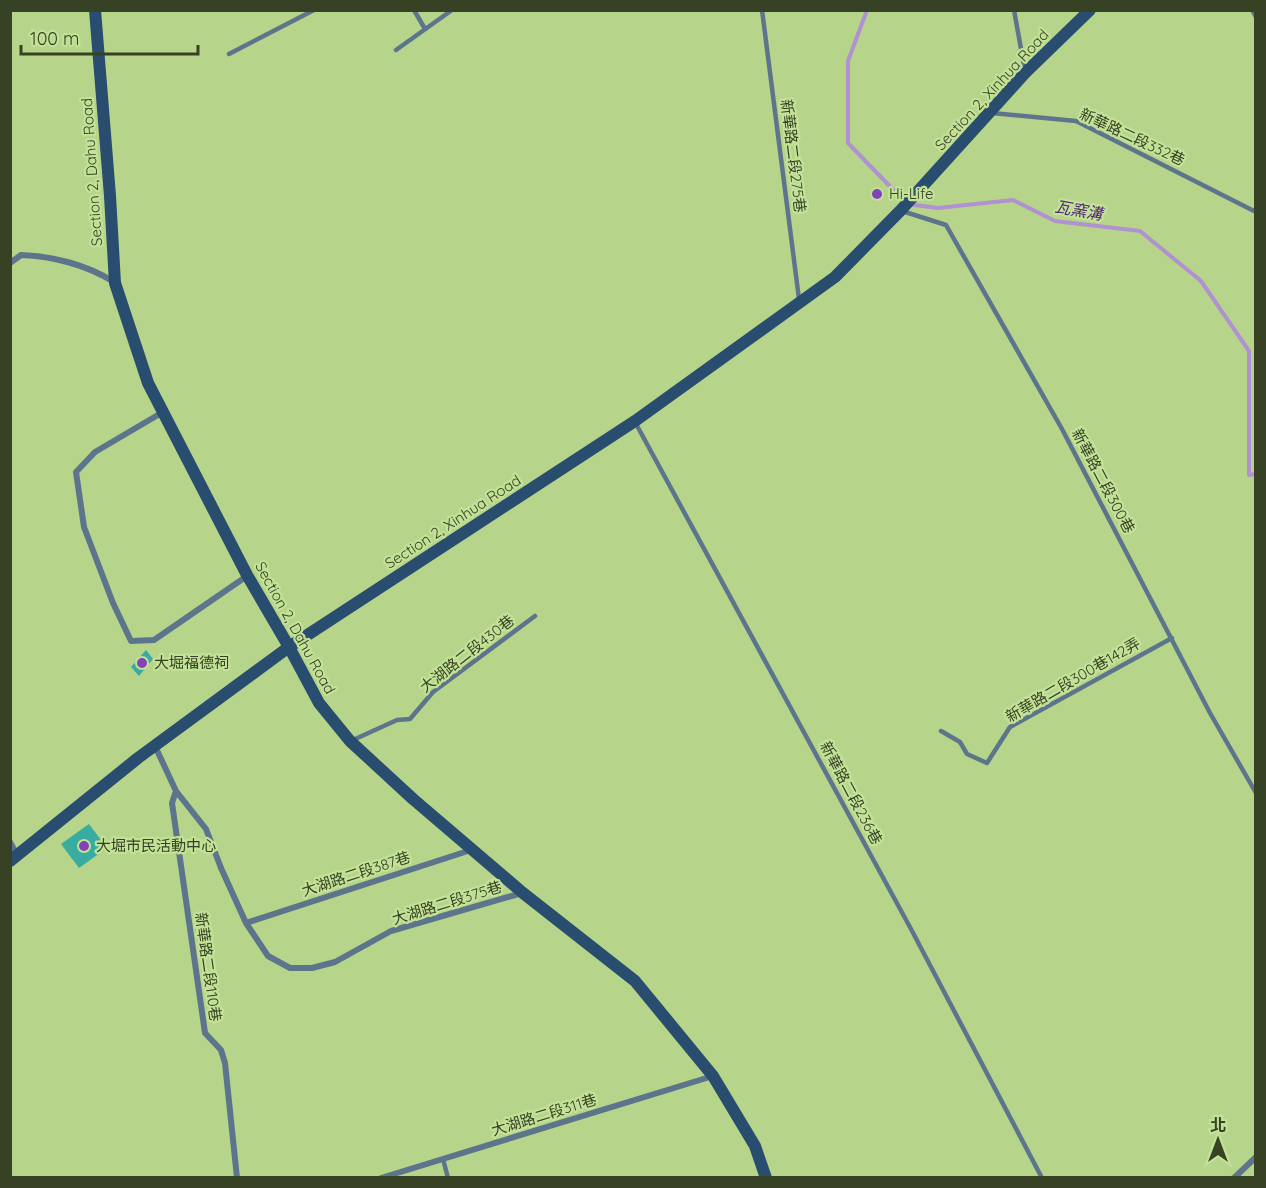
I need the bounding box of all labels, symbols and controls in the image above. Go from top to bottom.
scale bar [21,18,198,56]
street label: Section 2, Xinhua Road [931,25,1053,154]
text: 100 m [30,27,79,50]
street label: Section 2, Dahu Road [77,97,106,247]
street label: 新華路二段275巷 [777,98,810,214]
street label: 新華路二段332巷 [1077,104,1188,169]
place label: Hi-Life [889,184,933,203]
marker: Hi-Life [870,187,884,201]
water label: 瓦窯溝 [1054,196,1106,224]
street label: 新華路二段300巷 [1068,425,1139,536]
street label: Section 2, Xinhua Road [381,470,524,573]
street label: Section 2, Dahu Road [251,558,340,697]
street label: 大湖路二段430巷 [416,611,518,696]
street label: 新華路二段300巷142弄 [1002,633,1143,726]
place label: 大堀福德祠 [154,653,229,672]
marker: 大堀福德祠 [135,656,149,670]
street label: 新華路二段236巷 [816,738,887,848]
place label: 大堀市民活動中心 [96,836,216,855]
marker: 大堀市民活動中心 [77,839,91,853]
street label: 大湖路二段387巷 [299,847,413,900]
street label: 大湖路二段375巷 [390,877,504,928]
street label: 新華路二段110巷 [191,911,226,1023]
street label: 大湖路二段311巷 [489,1090,599,1140]
north arrow [1188,1110,1248,1170]
text: 北 [1210,1115,1226,1135]

